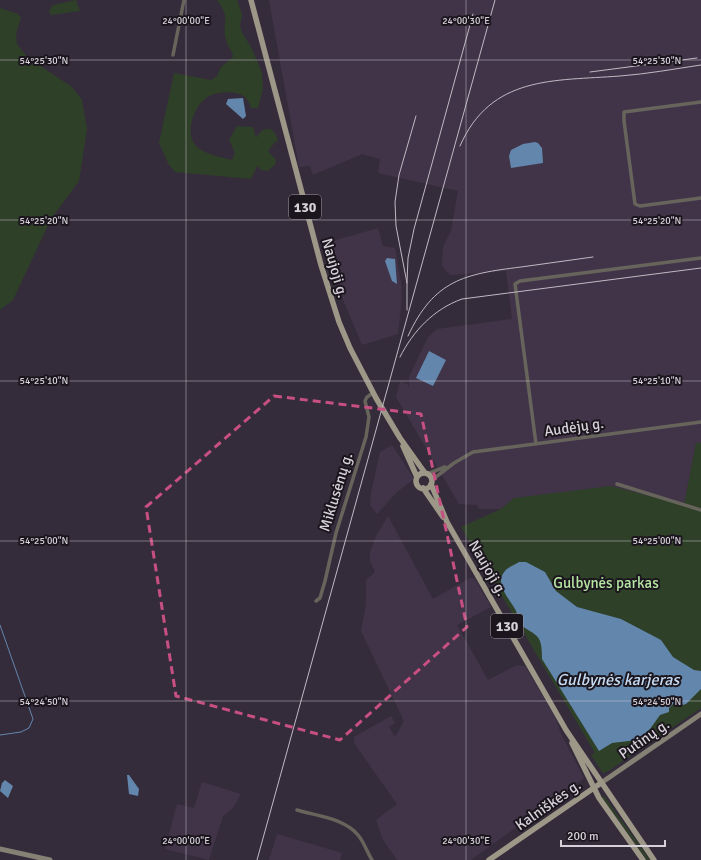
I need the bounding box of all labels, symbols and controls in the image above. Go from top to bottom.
text: 24°00'00"E [162,15,210,27]
text: 24°00'30"E [442,15,490,27]
text: 54°25'30"N [20,55,68,67]
text: 54°25'30"N [633,55,681,67]
road number: 130 [289,195,321,219]
text: 54°25'20"N [20,215,68,227]
text: 54°25'20"N [633,215,681,227]
street label: Naujoji g. [318,236,352,300]
text: 54°25'10"N [20,375,68,387]
text: 54°25'10"N [633,375,681,387]
street label: Audėjų g. [543,414,605,440]
street label: Miklusėnų g. [315,450,357,534]
text: 54°25'00"N [20,535,68,547]
text: 54°25'00"N [633,535,681,547]
street label: Naujoji g. [465,537,511,599]
park label: Gulbynės parkas [553,574,659,592]
road number: 130 [491,614,523,638]
water label: Gulbynės karjeras [557,670,681,690]
text: 54°24'50"N [20,696,68,708]
text: 54°24'50"N [633,696,681,708]
street label: Putinų g. [615,715,673,763]
street label: Kalniškės g. [512,776,584,834]
scale bar [561,822,665,848]
text: 200 m [567,829,599,844]
text: 24°00'00"E [162,835,210,847]
text: 24°00'30"E [442,835,490,847]

